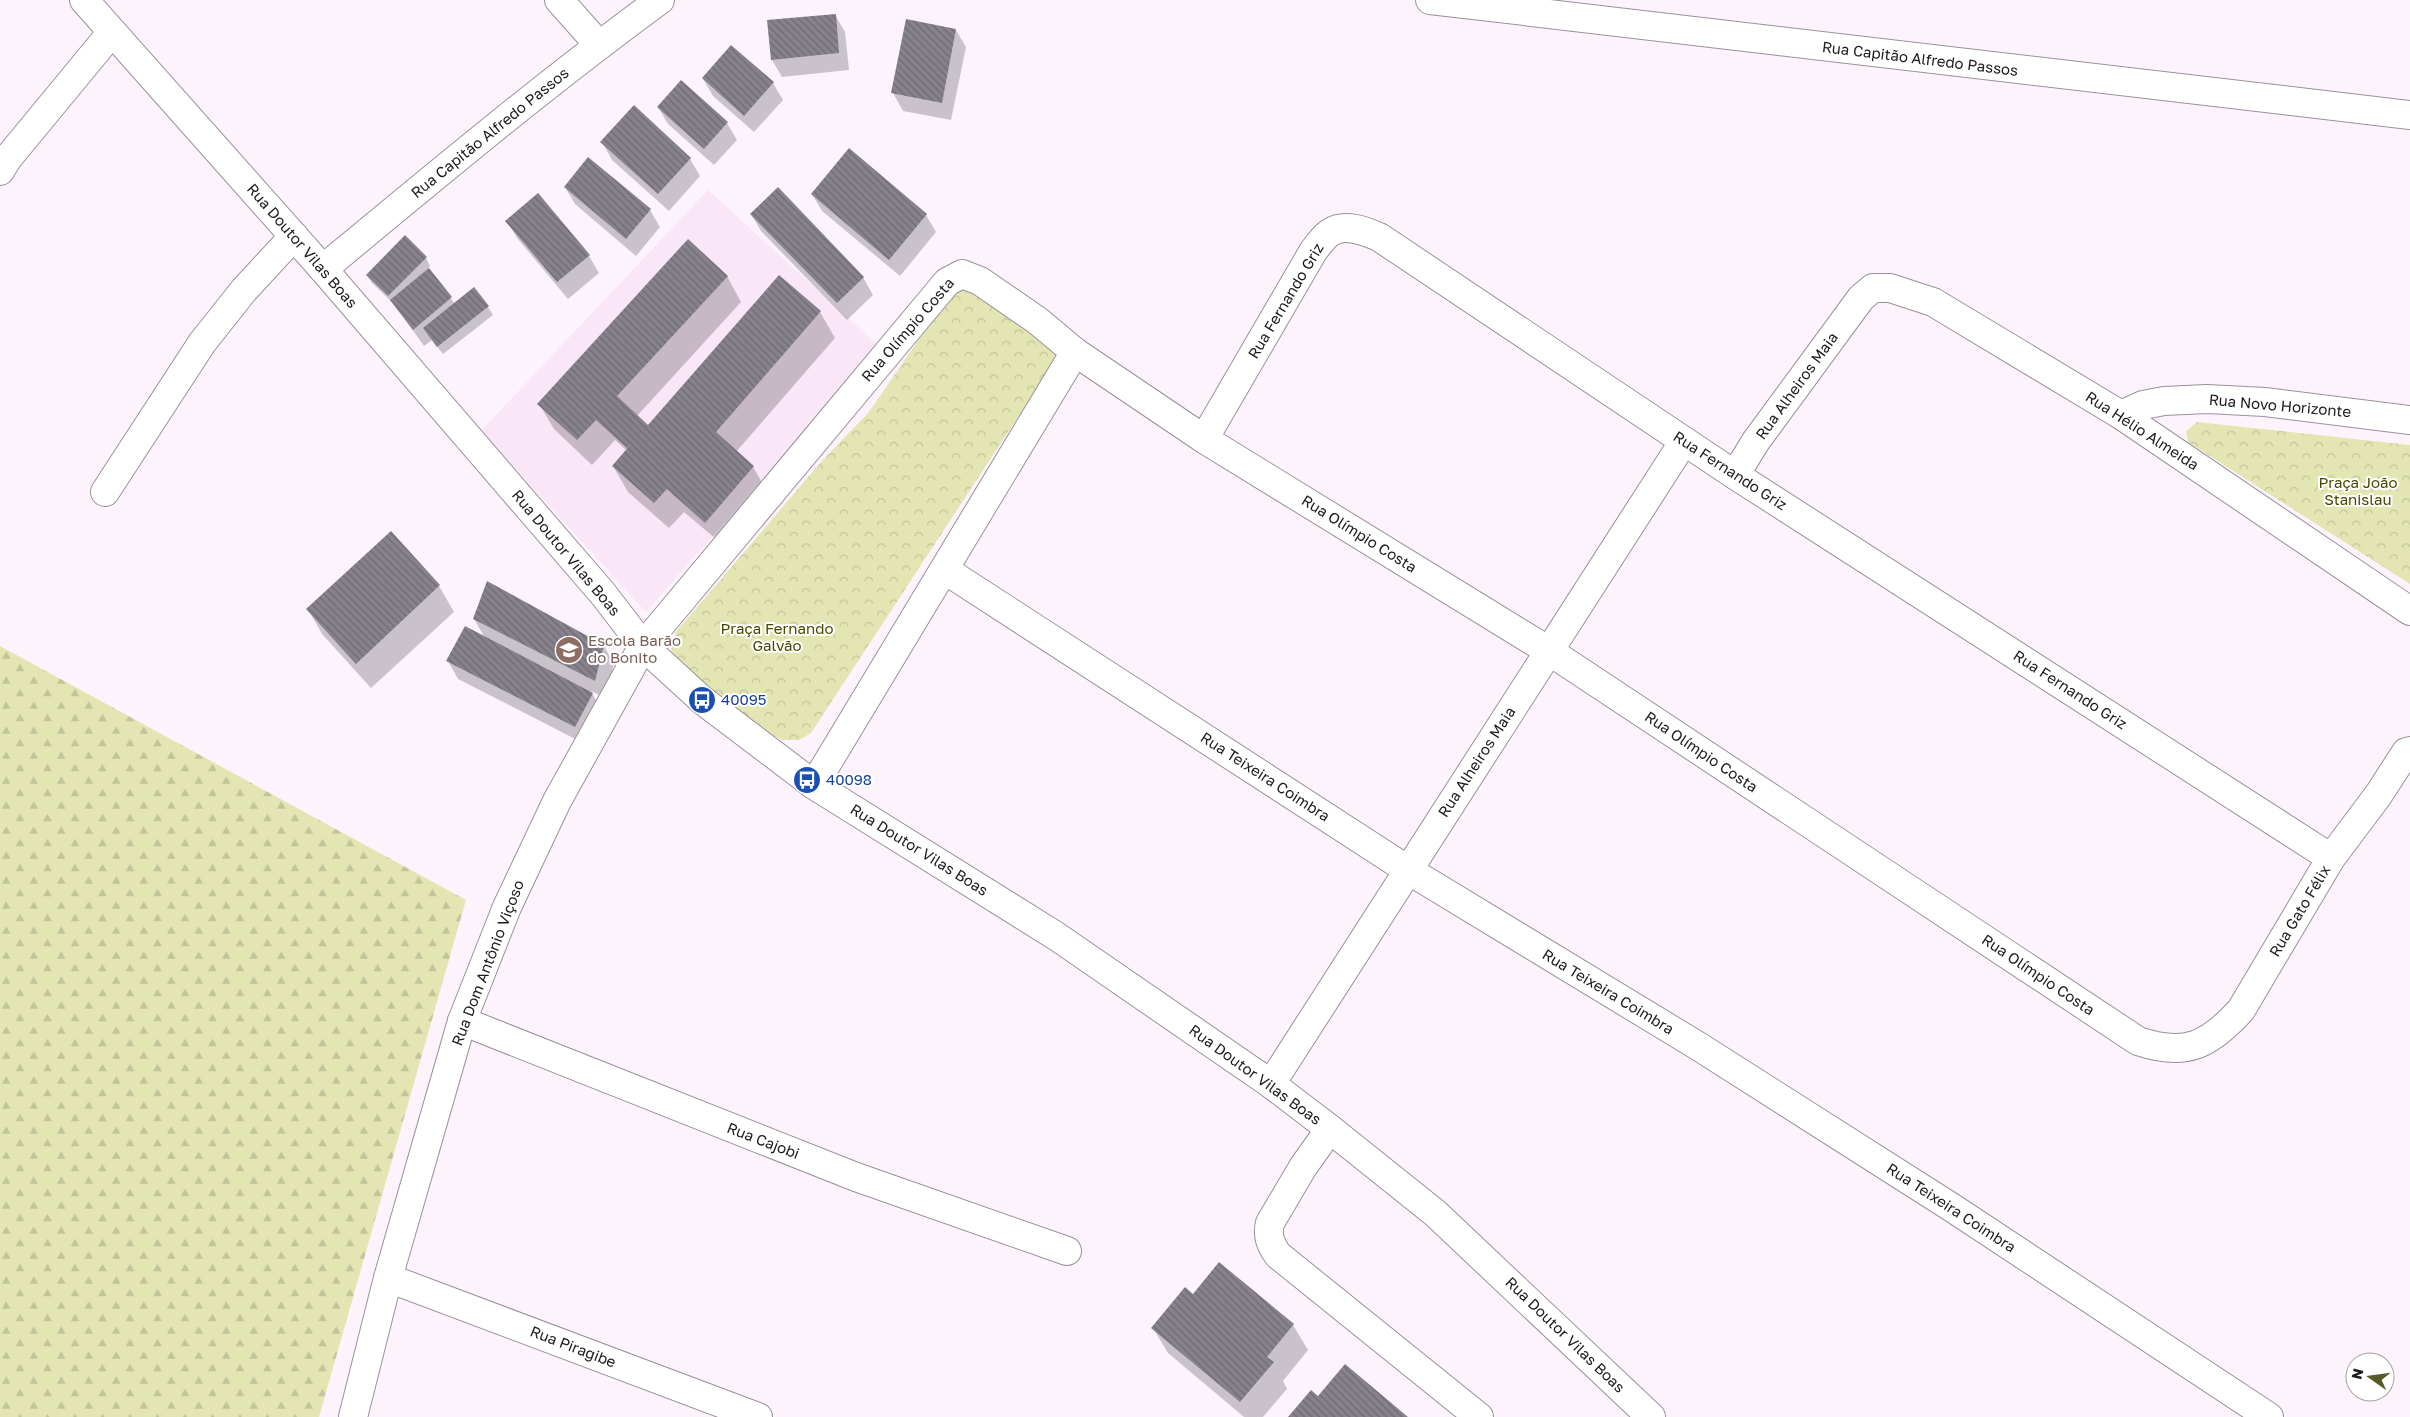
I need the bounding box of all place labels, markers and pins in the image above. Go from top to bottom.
place label: Escola Barão do Bonito [588,631,681,666]
school or university icon: Escola Barão do Bonito [554,635,584,665]
bus stop icon: 40095 [687,685,717,715]
place label: 40095 [721,690,767,708]
bus stop icon: 40098 [792,765,822,795]
place label: 40098 [826,770,872,788]

